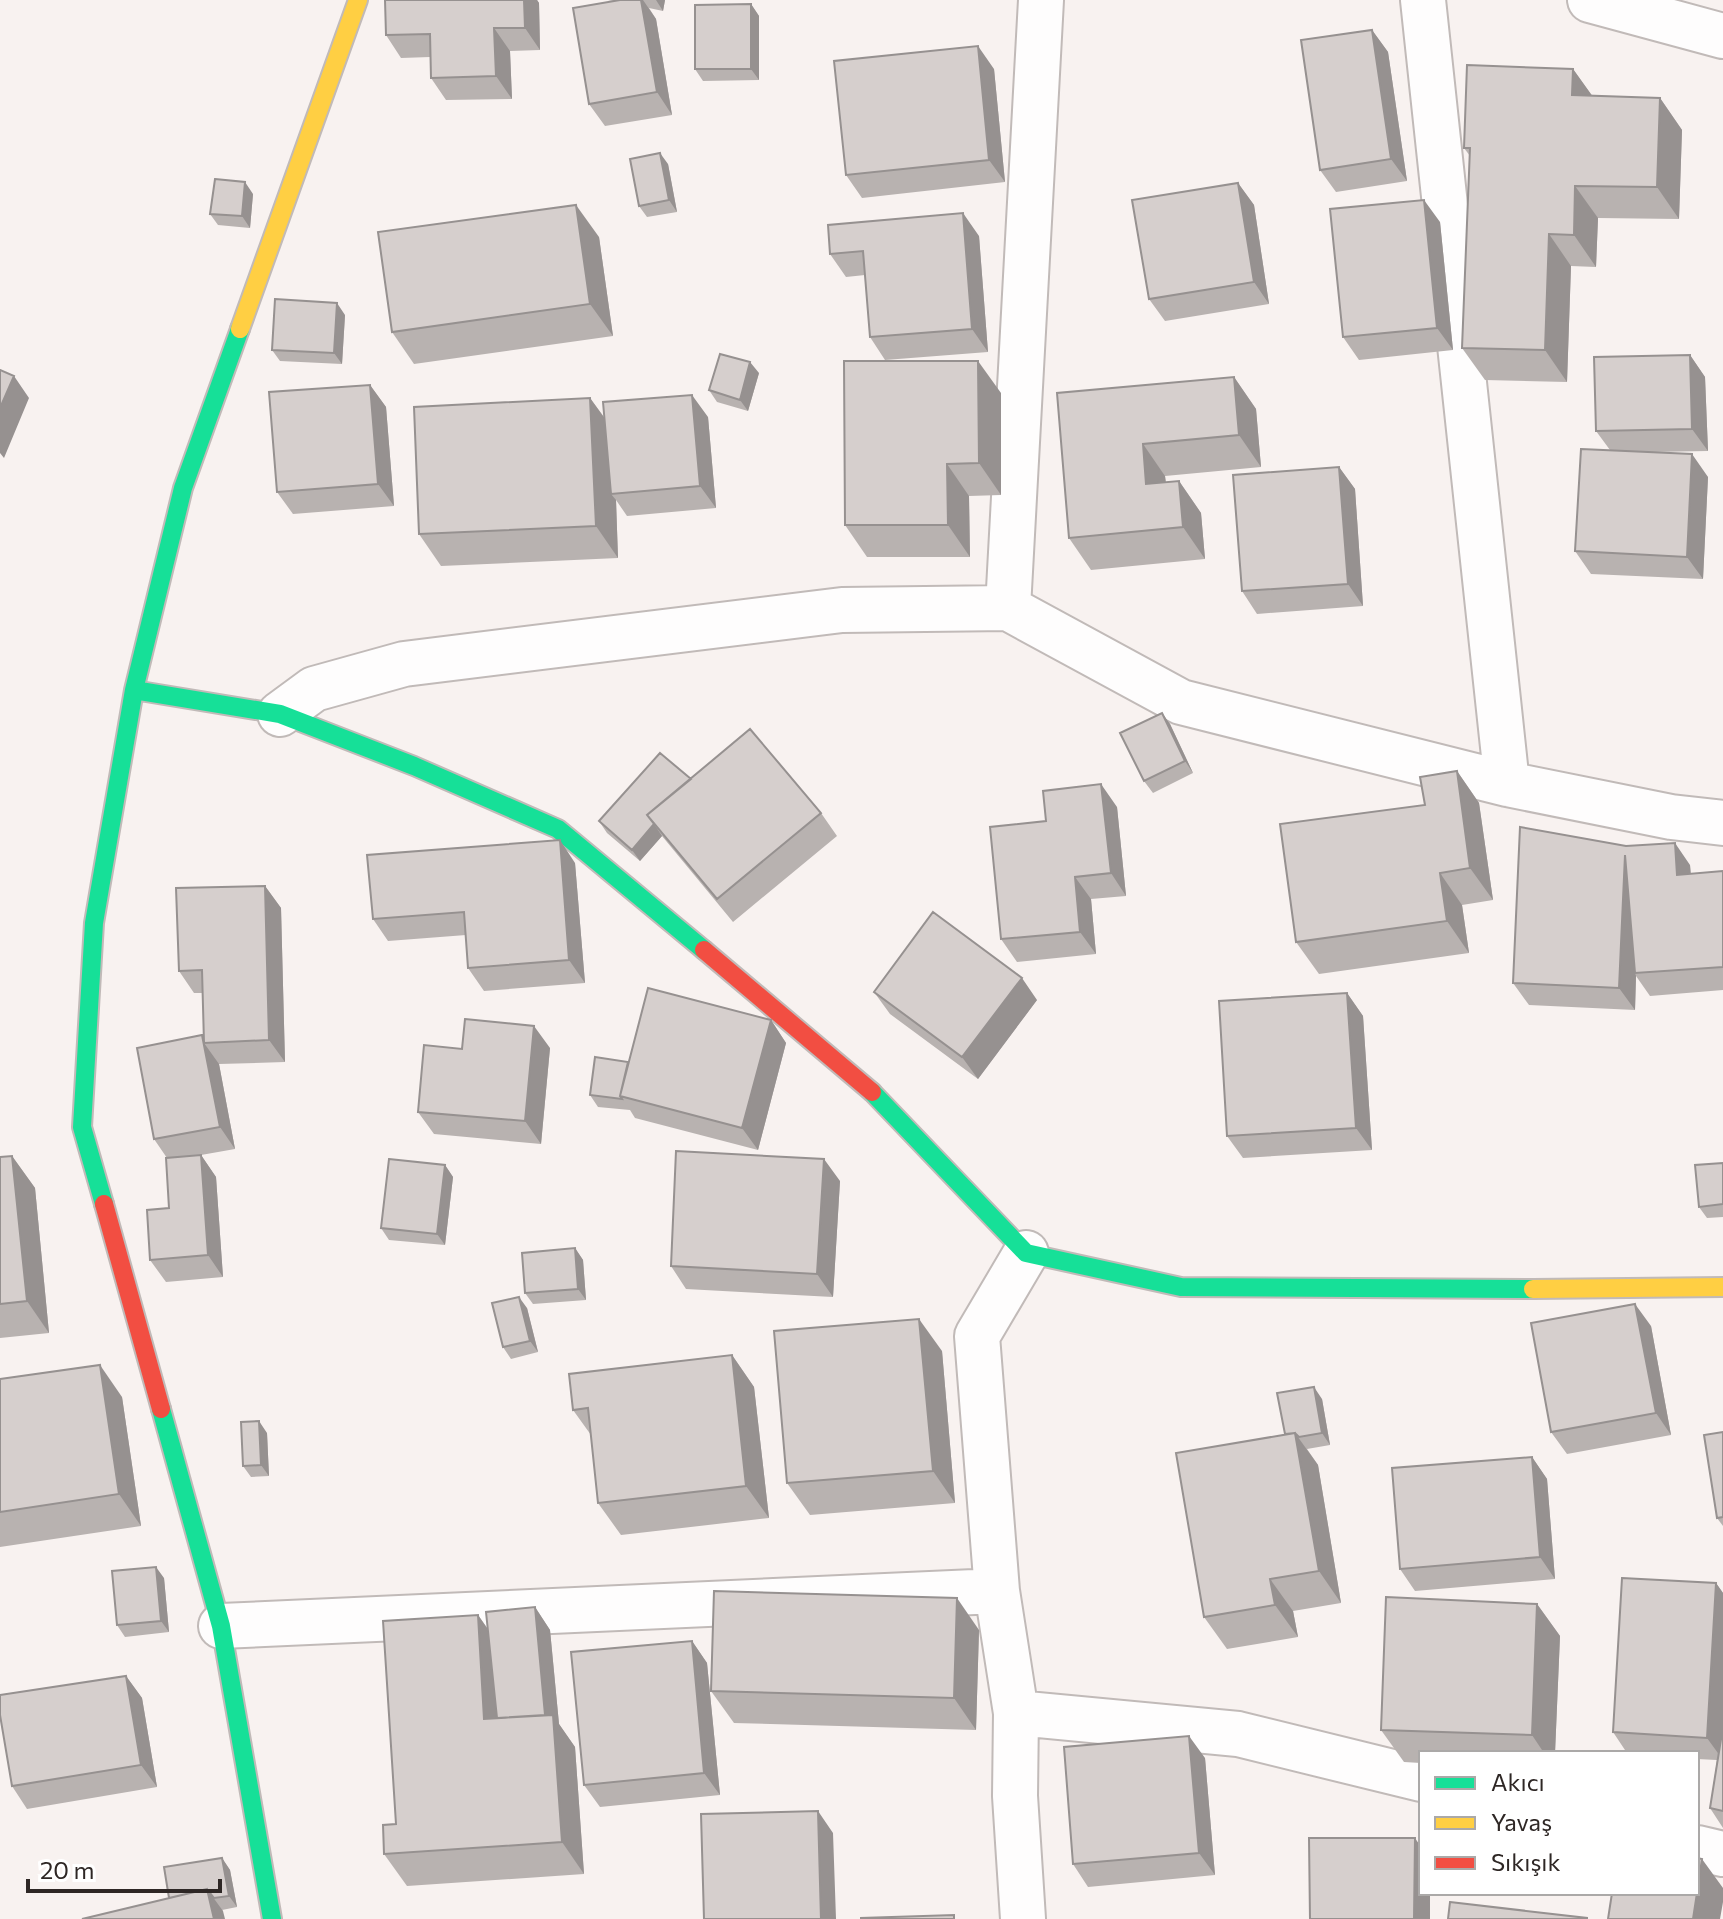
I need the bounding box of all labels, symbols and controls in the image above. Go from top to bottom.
legend [1419,1751,1699,1895]
text: Akıcı [1491,1767,1545,1796]
text: Yavaş [1491,1807,1552,1836]
scale bar [28,1843,220,1893]
text: Sıkışık [1491,1847,1561,1876]
text: 20 m [40,1855,94,1884]

